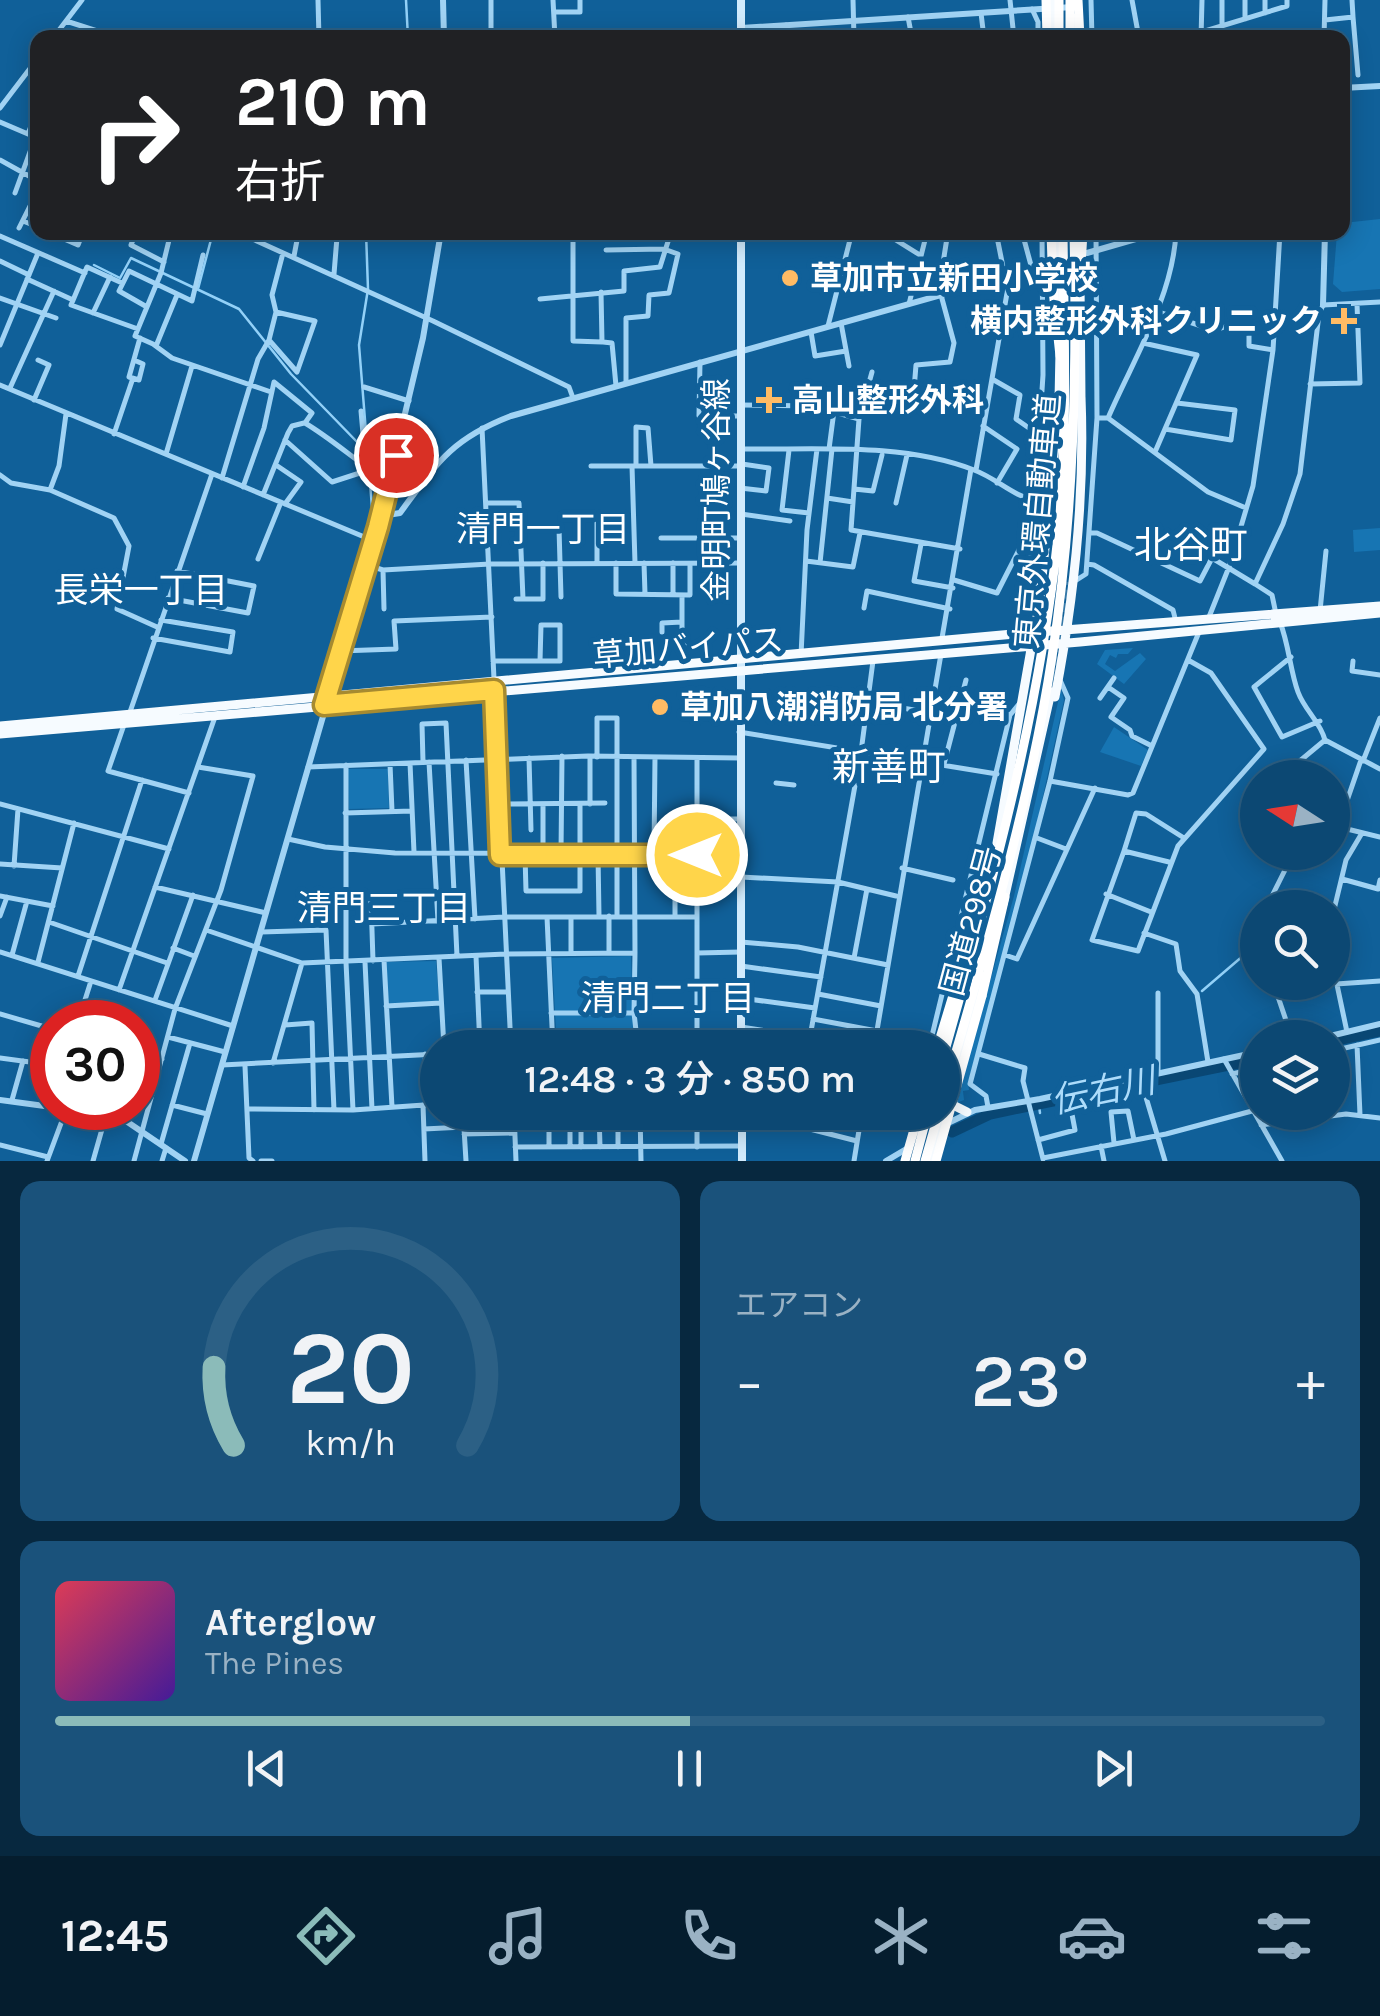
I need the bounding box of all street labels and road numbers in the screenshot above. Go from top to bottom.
street label: 金明町鳩ヶ谷線 [698,378,735,602]
street label: 東京外環自動車道 [1008,392,1068,650]
street label: 草加バイパス [591,621,785,675]
street label: 国道298号 [933,842,1009,1000]

